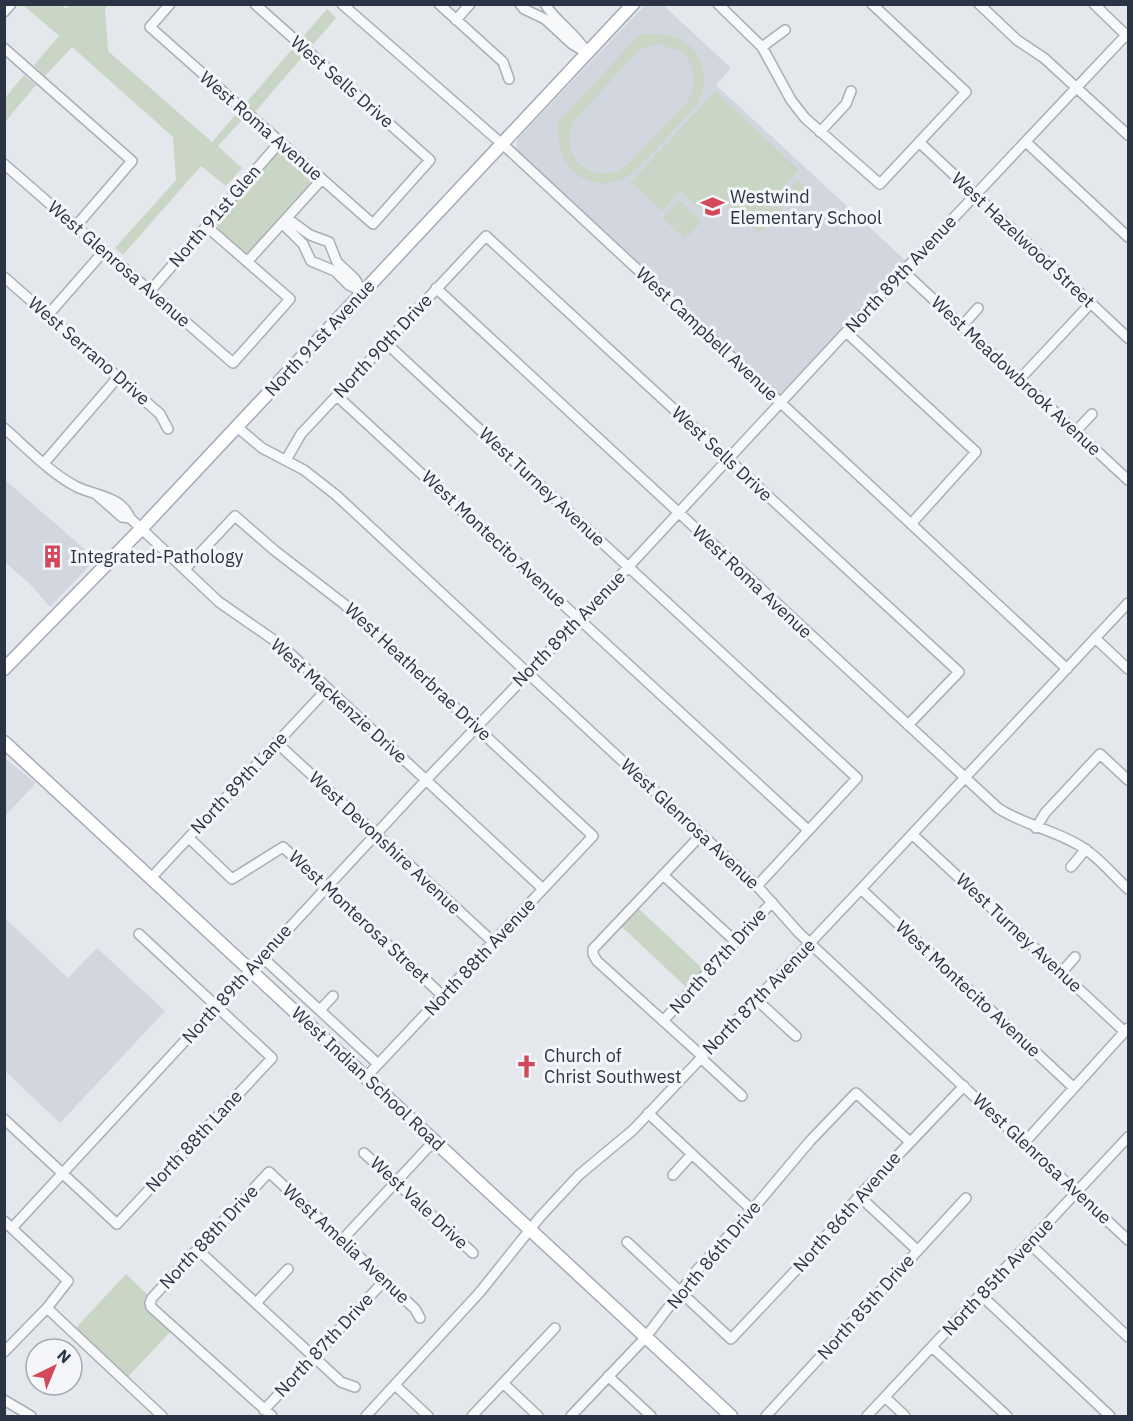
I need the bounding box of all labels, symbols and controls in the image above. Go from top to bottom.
street label: West Sells Drive [286,30,399,133]
street label: West Roma Avenue [195,66,328,186]
street label: North 91st Glen [164,160,265,272]
street label: West Hazelwood Street [947,167,1100,312]
place label: Westwind Elementary School [730,185,882,229]
school or university icon: Westwind Elementary School [699,194,725,220]
street label: West Glenrosa Avenue [43,195,196,332]
street label: North 89th Avenue [840,210,961,337]
street label: West Campbell Avenue [631,262,783,406]
street label: North 91st Avenue [260,274,380,401]
street label: North 90th Drive [328,289,437,403]
street label: West Serrano Drive [24,291,155,410]
street label: West Meadowbrook Avenue [927,291,1106,461]
street label: West Sells Drive [667,401,778,506]
street label: West Turney Avenue [474,422,610,551]
street label: West Montecito Avenue [417,465,572,612]
street label: West Roma Avenue [687,520,817,643]
building icon: Integrated-Pathology [39,544,65,570]
place label: Integrated-Pathology [70,545,243,568]
street label: North 89th Avenue [507,566,630,692]
street label: West Heatherbrae Drive [340,598,497,746]
street label: West Mackenzie Drive [266,633,413,768]
street label: North 89th Lane [185,727,292,839]
street label: West Glenrosa Avenue [616,753,765,894]
street label: West Devonshire Avenue [304,766,466,919]
street label: West Monterosa Street [284,845,435,988]
street label: West Turney Avenue [951,868,1087,997]
street label: North 88th Avenue [419,893,540,1020]
street label: North 87th Drive [664,903,771,1018]
street label: West Montecito Avenue [891,915,1046,1062]
street label: North 89th Avenue [177,919,296,1048]
street label: North 87th Avenue [697,934,820,1060]
street label: West Indian School Road [287,1001,450,1156]
place label: Church of Christ Southwest [544,1044,682,1088]
church icon: Church of Christ Southwest [513,1053,539,1079]
street label: North 88th Lane [140,1085,247,1197]
street label: West Glenrosa Avenue [968,1088,1117,1229]
street label: North 86th Avenue [788,1146,905,1277]
street label: West Vale Drive [366,1151,473,1254]
street label: West Amelia Avenue [278,1179,415,1309]
street label: North 88th Drive [154,1180,263,1294]
street label: North 86th Drive [662,1196,766,1314]
street label: North 85th Avenue [937,1213,1058,1340]
street label: North 85th Drive [812,1249,919,1364]
street label: North 87th Drive [269,1288,378,1402]
north arrow [24,1337,84,1397]
text: N [53,1345,75,1367]

